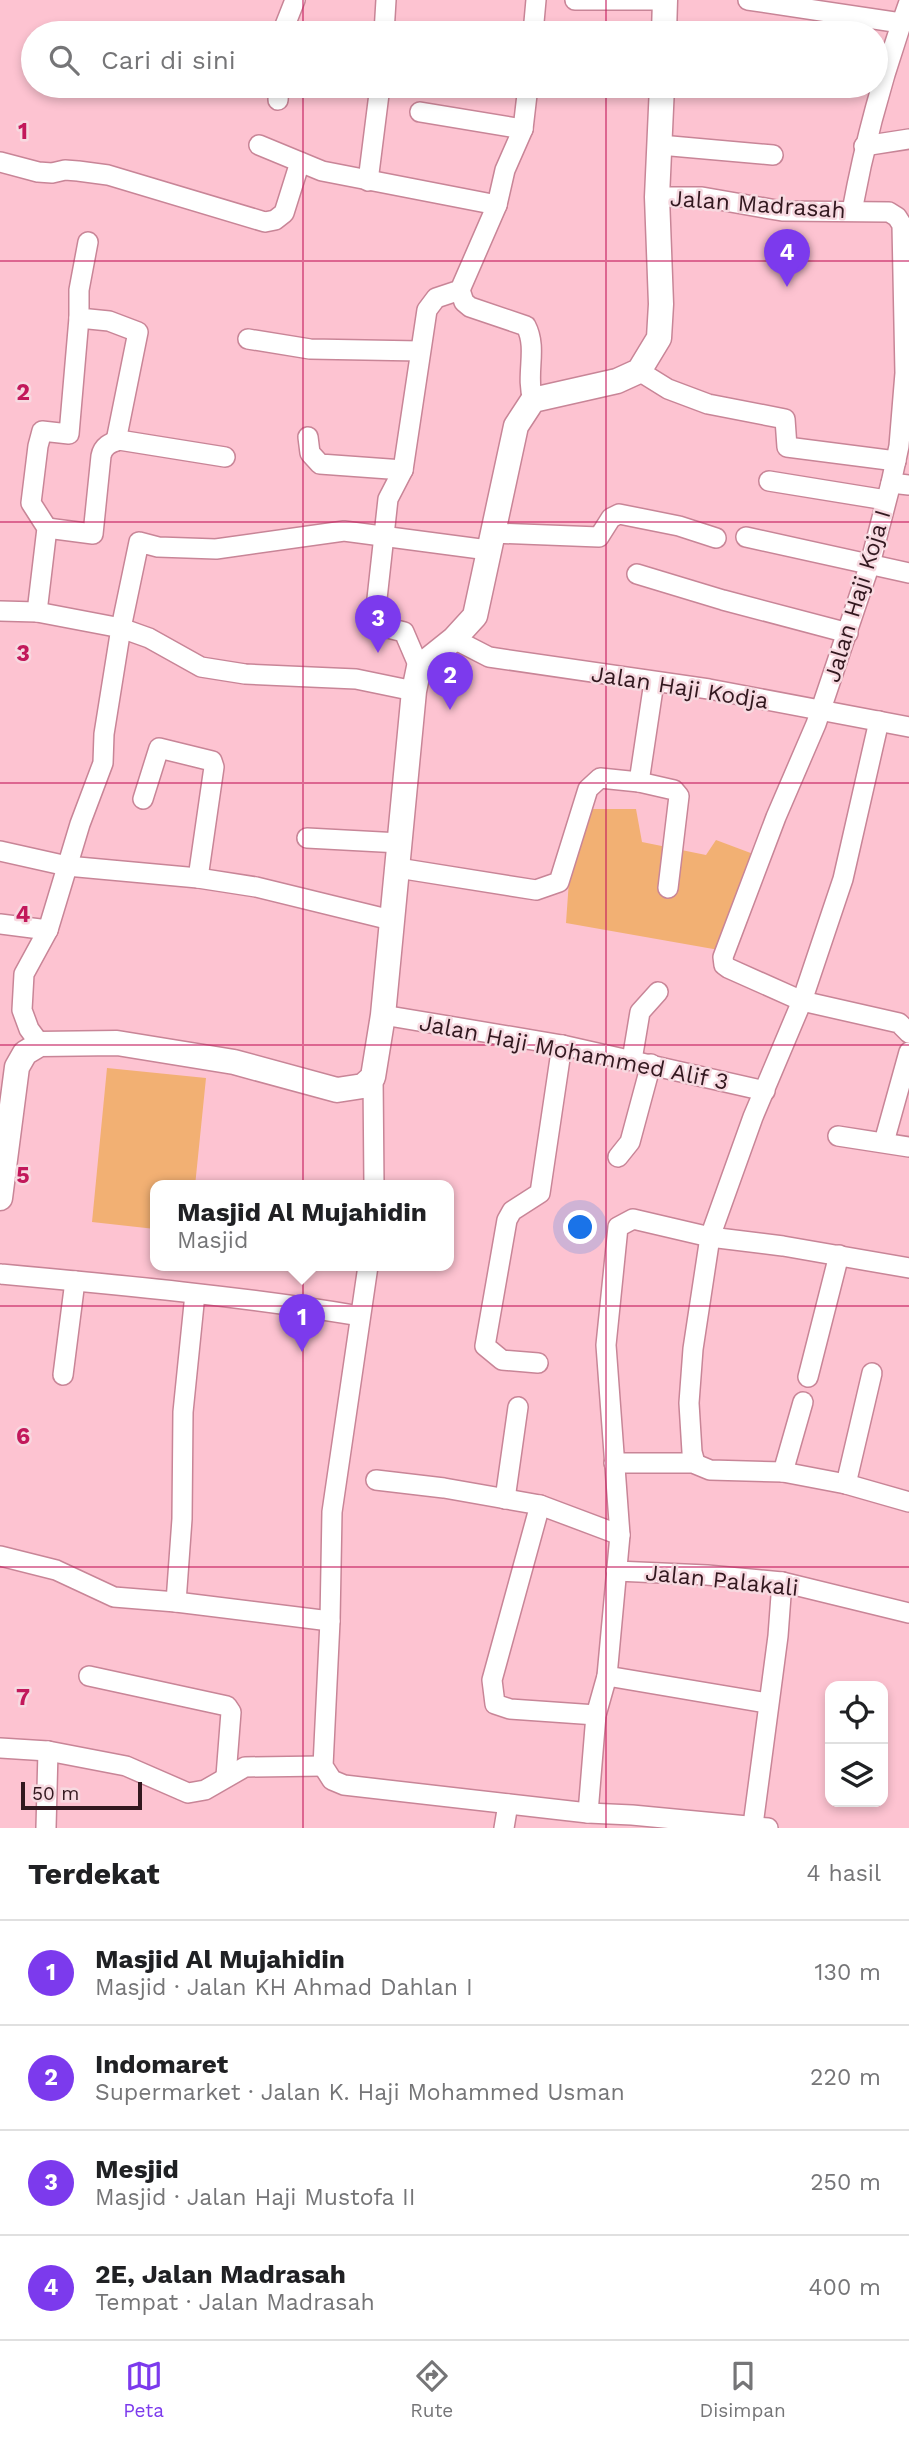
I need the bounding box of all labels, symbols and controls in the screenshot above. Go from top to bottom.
search box [21,21,888,98]
icon: search [45,41,83,79]
text: Cari di sini [101,45,236,75]
text: 1 [18,118,28,145]
street label: Jalan Madrasah [669,185,847,224]
pin: 4 [764,229,810,287]
text: 2 [16,379,30,406]
street label: Jalan Haji Koja I [818,507,897,686]
pin: 3 [355,595,401,653]
text: 3 [16,640,30,667]
pin: 2 [427,652,473,710]
street label: Jalan Haji Kodja [589,660,770,715]
text: 4 [16,901,31,928]
street label: Jalan Haji Mohammed Alif 3 [417,1009,731,1096]
text: 5 [16,1162,30,1189]
popup [150,1180,454,1271]
text: Masjid Al Mujahidin [177,1197,427,1227]
your location [563,1210,597,1244]
text: Masjid [177,1227,248,1254]
pin: 1 [279,1294,325,1352]
text: 6 [16,1423,30,1450]
street label: Jalan Palakali [644,1559,800,1602]
map controls [825,1681,888,1807]
button: locate [825,1681,888,1744]
text: 7 [16,1684,30,1711]
button: layers [825,1744,888,1807]
scale bar [21,1779,142,1811]
text: 50 m [32,1782,79,1805]
text: Terdekat [28,1856,160,1891]
text: 4 hasil [807,1860,881,1887]
text: Masjid Al Mujahidin [95,1944,345,1974]
text: 1 [46,1959,56,1986]
text: 130 m [815,1959,881,1986]
text: Masjid · Jalan KH Ahmad Dahlan I [95,1974,473,2001]
text: Indomaret [95,2049,228,2079]
text: 2 [44,2064,58,2091]
text: 220 m [810,2064,881,2091]
text: Supermarket · Jalan K. Haji Mohammed Usman [95,2079,625,2106]
text: Mesjid [95,2154,179,2184]
text: 3 [44,2169,58,2196]
text: 250 m [810,2169,881,2196]
text: Masjid · Jalan Haji Mustofa II [95,2184,416,2211]
text: 2E, Jalan Madrasah [95,2259,346,2289]
text: 4 [44,2274,58,2301]
text: 400 m [809,2274,881,2301]
text: Tempat · Jalan Madrasah [95,2289,375,2316]
tab: Peta [123,2357,164,2422]
tab: Rute [410,2357,453,2422]
tab: Disimpan [700,2357,786,2422]

